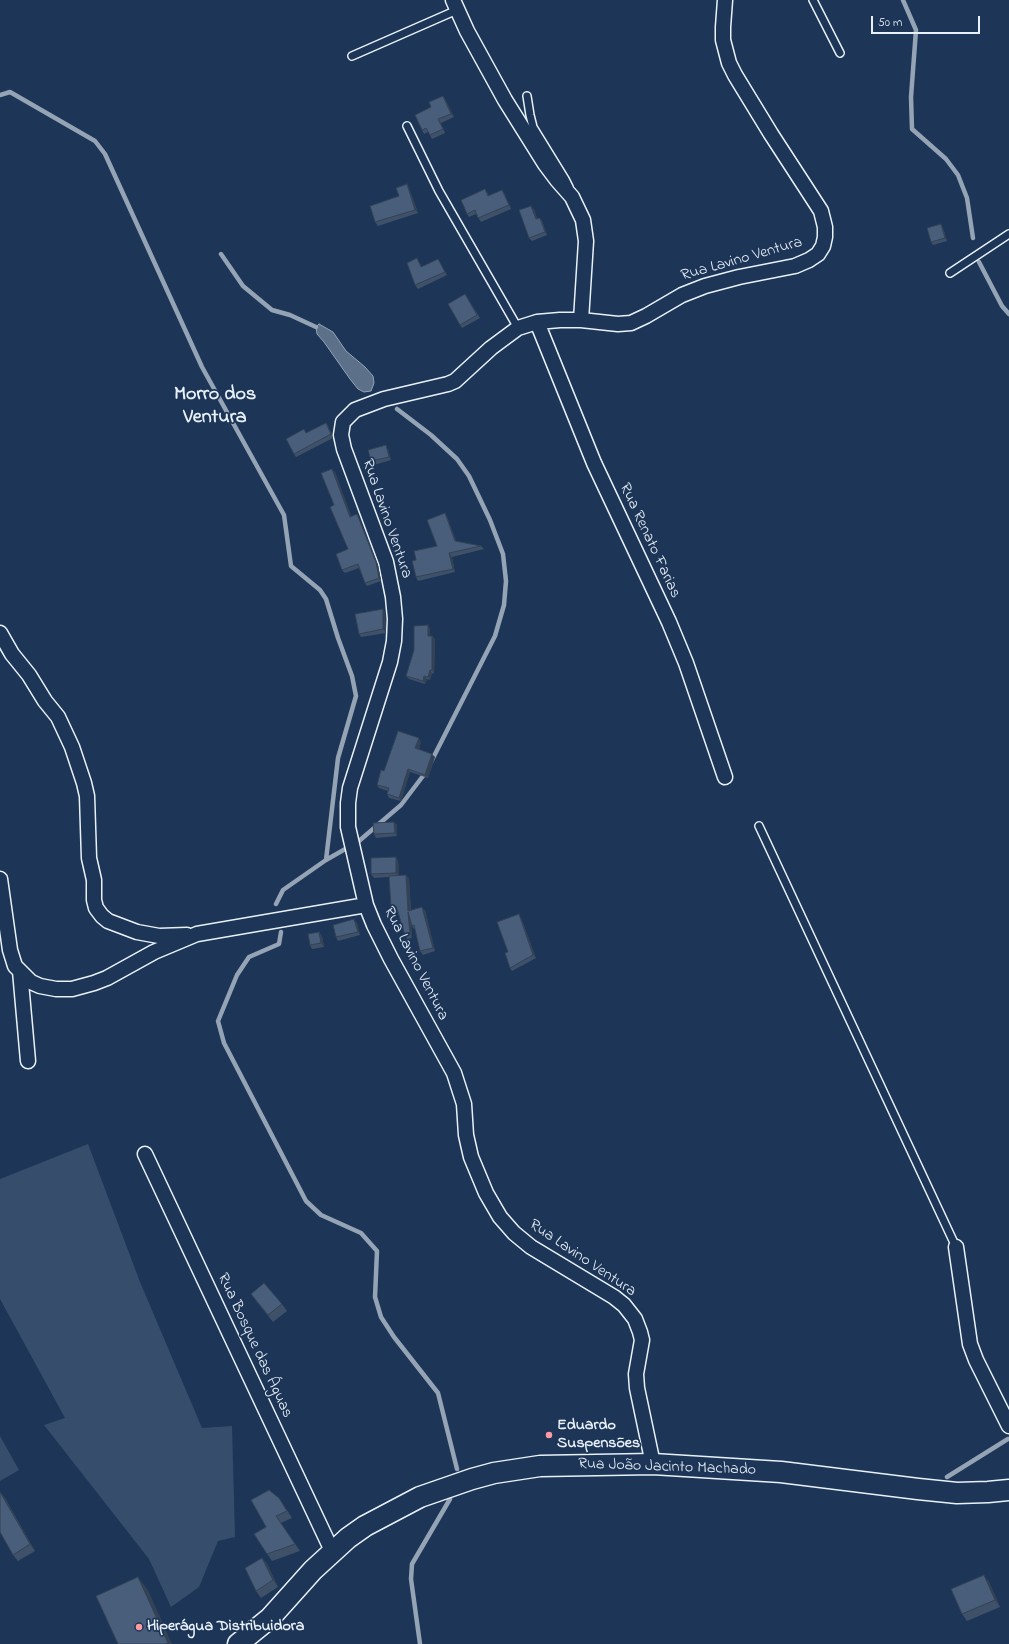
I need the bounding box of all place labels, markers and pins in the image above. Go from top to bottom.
place label: Eduardo Suspensões [557,1416,640,1454]
marker: Eduardo Suspensões [544,1430,554,1440]
place label: Hiperágua Distribuidora [147,1617,304,1637]
marker: Hiperágua Distribuidora [134,1622,144,1632]

